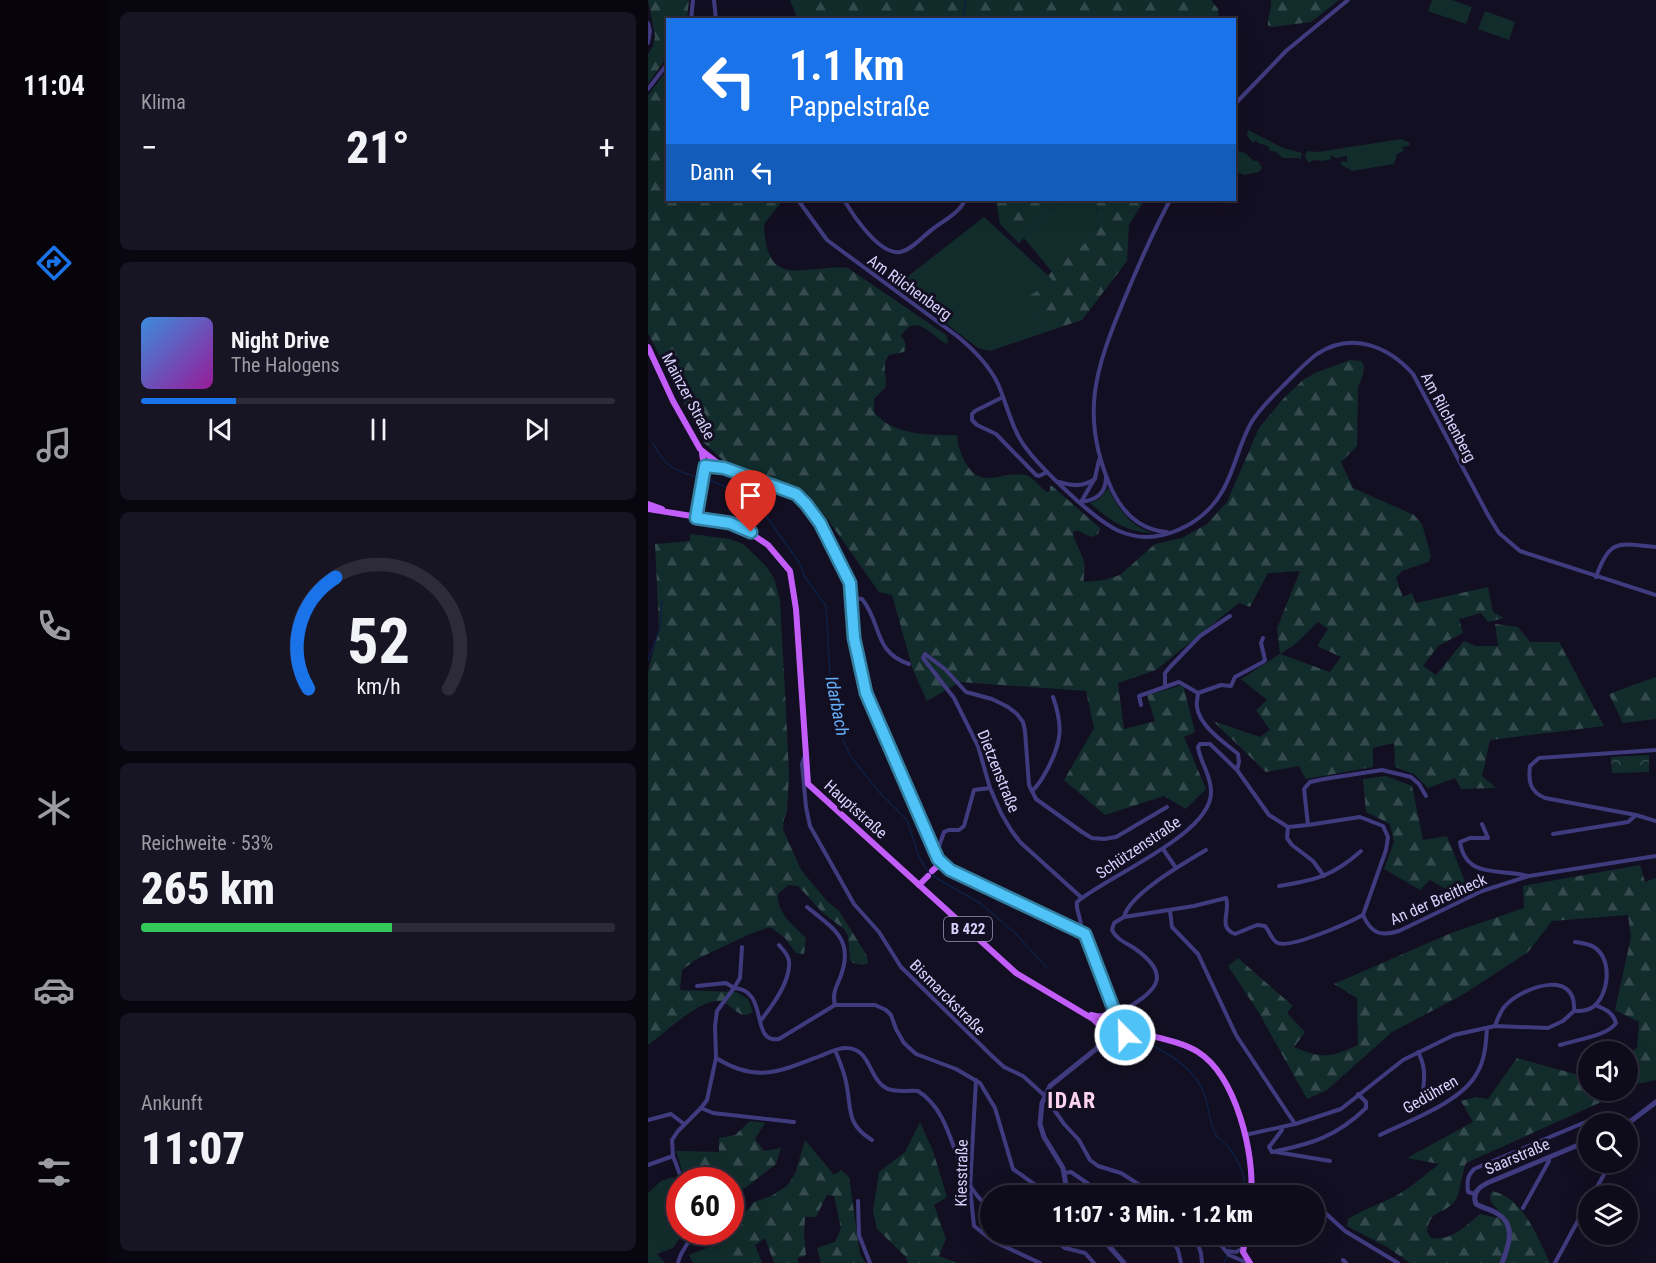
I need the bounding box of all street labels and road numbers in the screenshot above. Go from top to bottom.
street label: Am Rilchenberg [864,251,955,324]
street label: Mainzer Straße [658,350,719,443]
street label: Am Rilchenberg [1417,369,1480,465]
street label: Dietzenstraße [973,727,1024,815]
street label: Hauptstraße [820,776,891,843]
street label: Schützenstraße [1092,812,1184,883]
street label: An der Breitheck [1387,869,1490,929]
road number: B 422 [944,917,992,941]
street label: Bismarckstraße [906,956,989,1039]
street label: Gedühren [1399,1071,1461,1118]
street label: Saarstraße [1482,1134,1552,1179]
street label: Kiesstraße [951,1139,972,1207]

